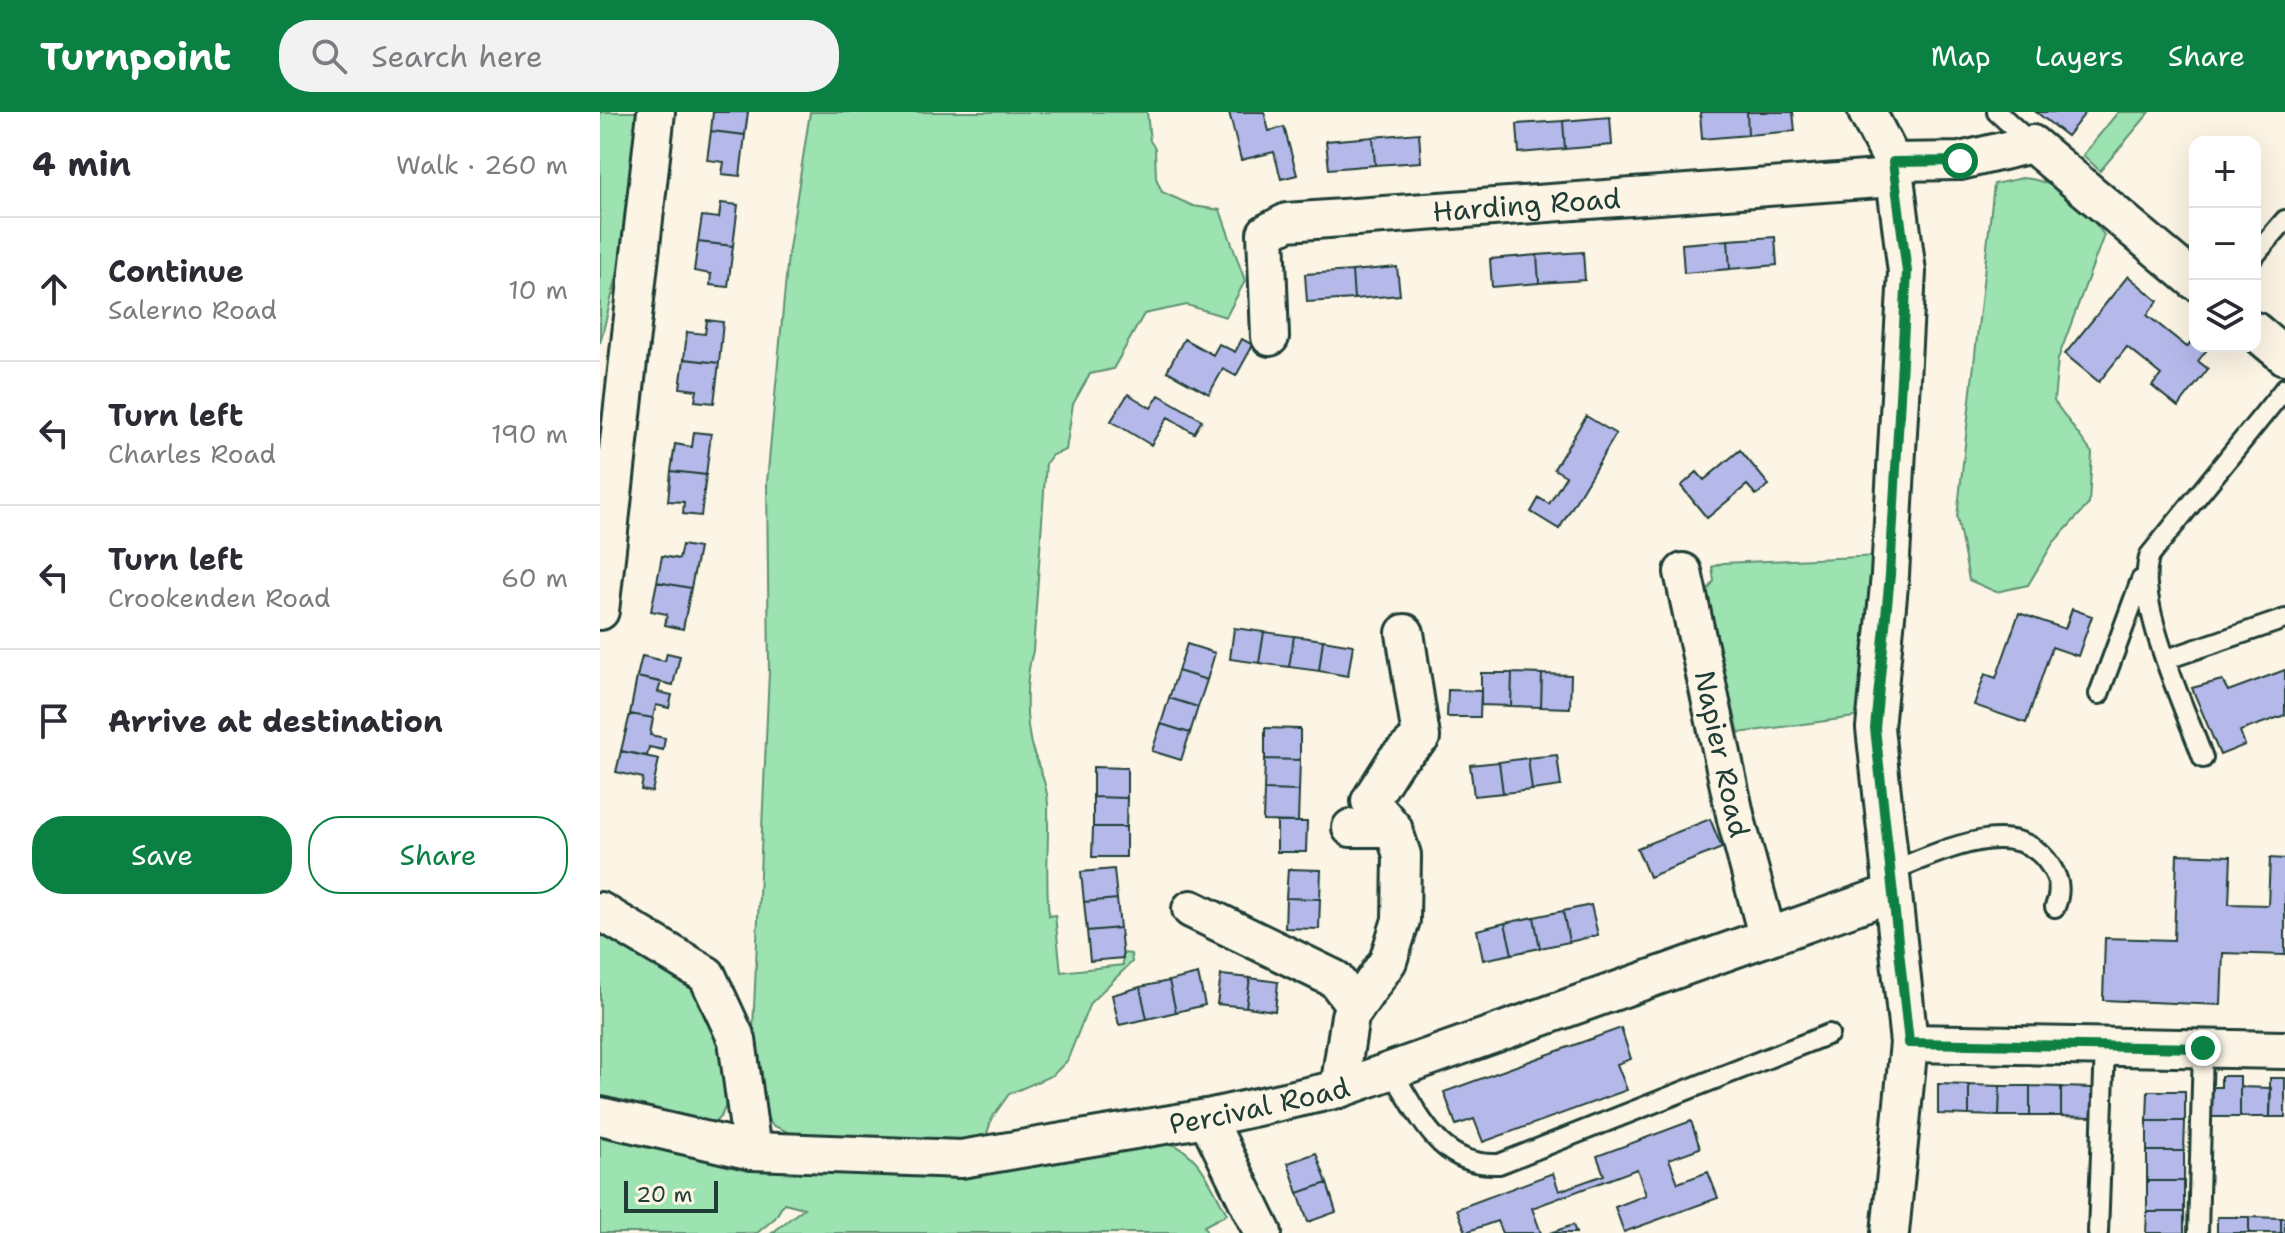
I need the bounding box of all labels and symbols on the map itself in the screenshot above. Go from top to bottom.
route start [1942,143,1978,179]
street label: Harding Road [1431,179,1622,230]
street label: Napier Road [1686,667,1759,842]
route end [2185,1030,2221,1066]
street label: Percival Road [1166,1068,1355,1143]
scale bar [624,1177,718,1213]

